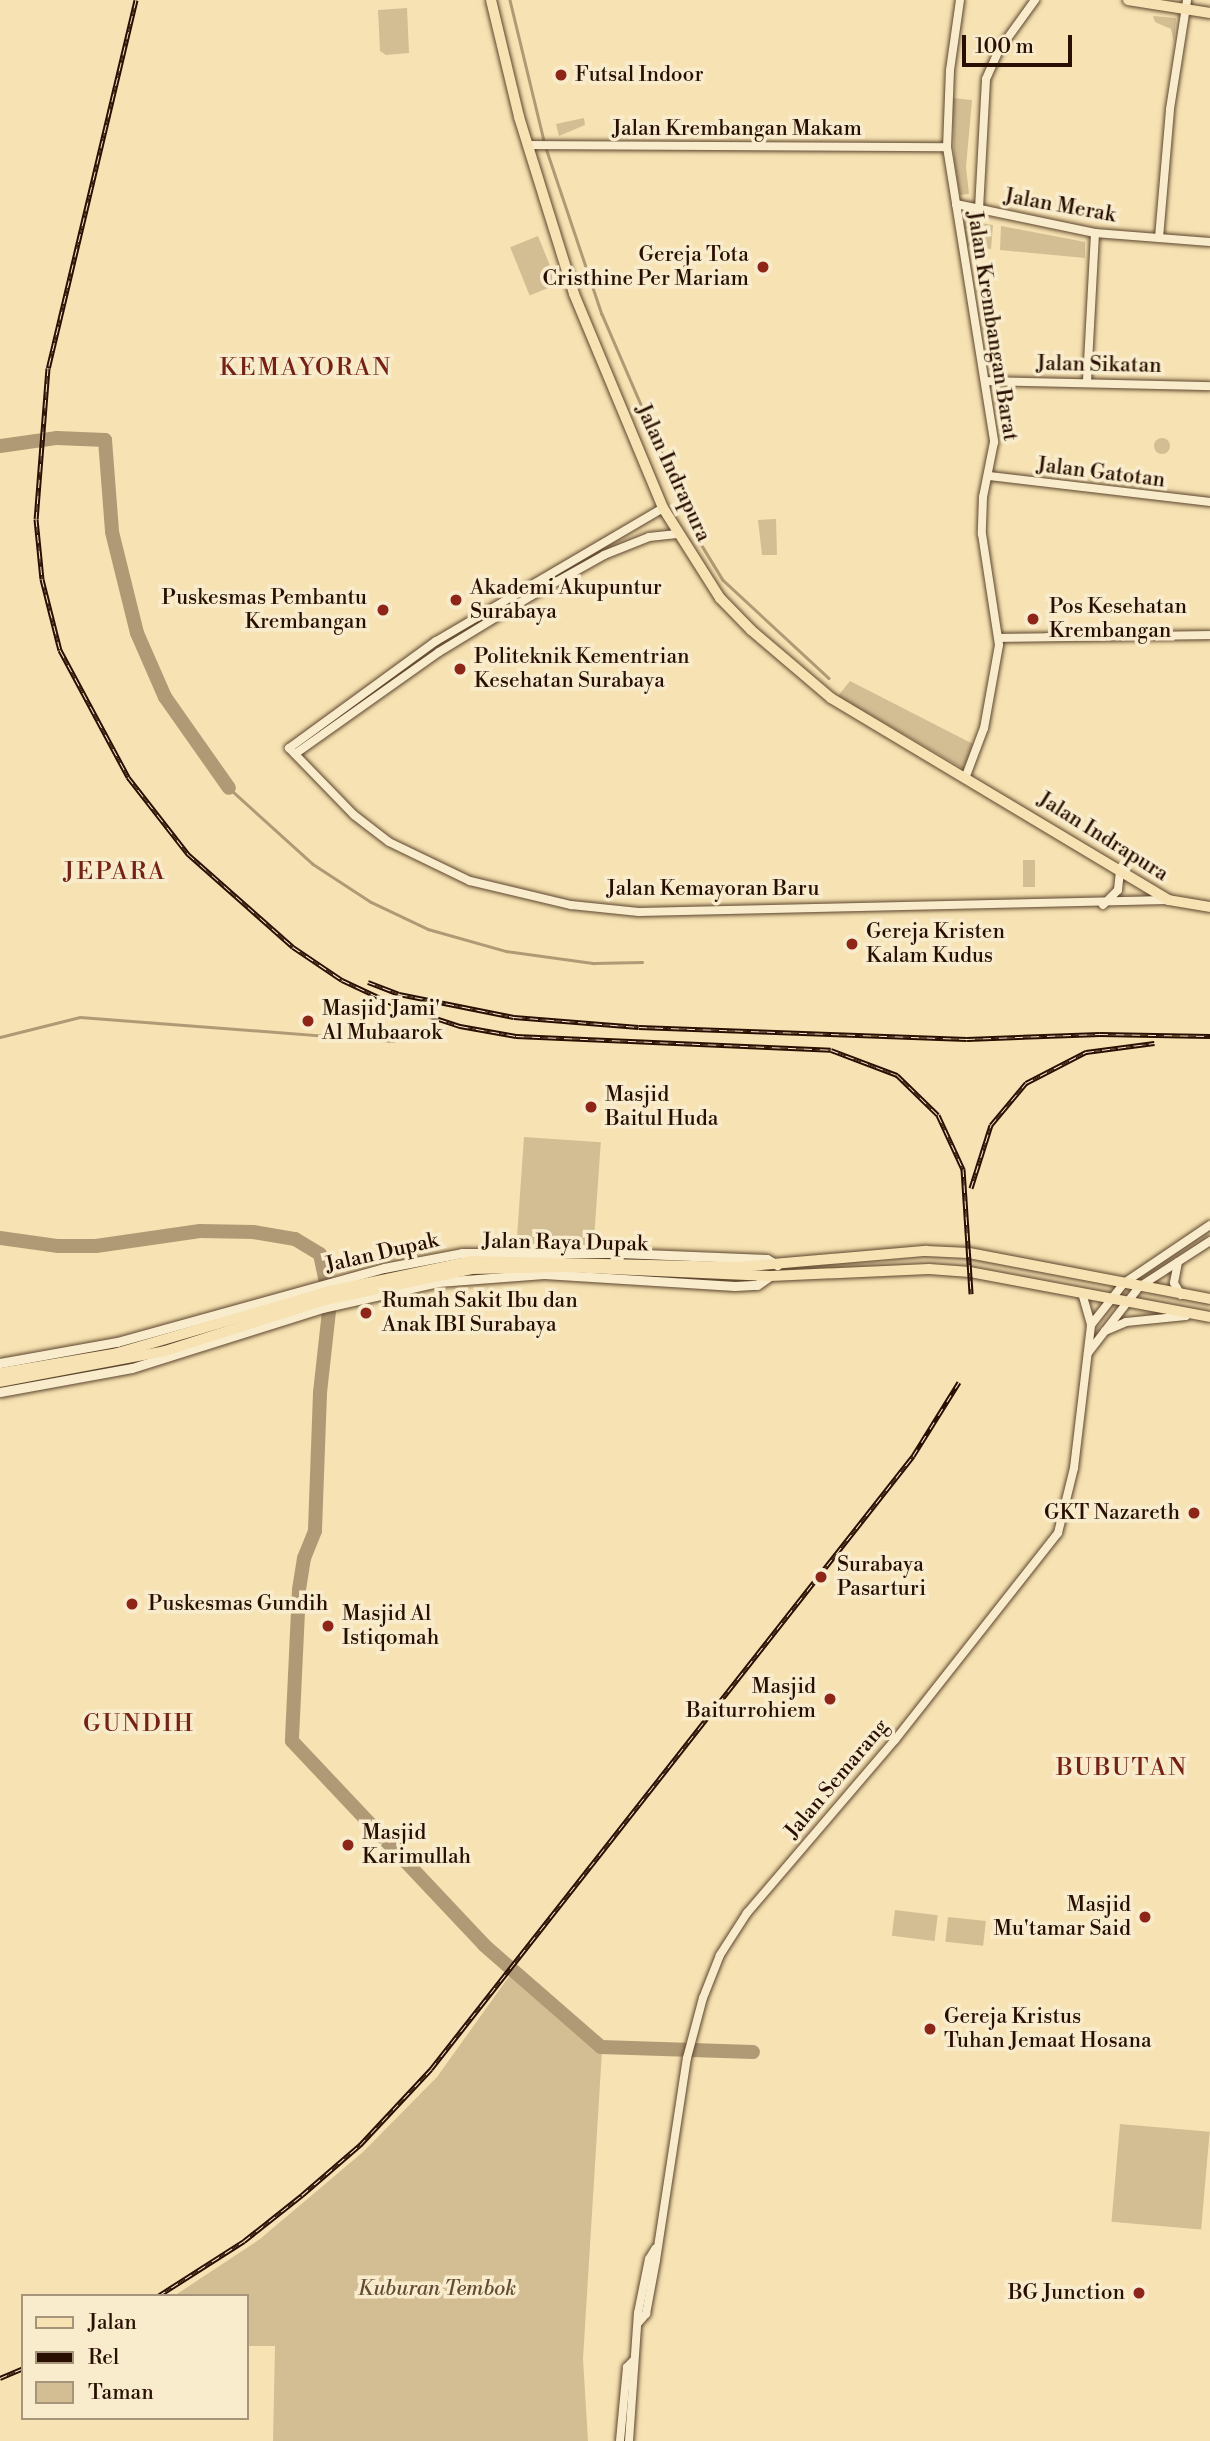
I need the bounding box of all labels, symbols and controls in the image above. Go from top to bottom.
scale bar [965,21,1075,65]
text: 100 m [975,34,1034,60]
place label: Futsal Indoor [575,62,703,88]
marker: Futsal Indoor [553,67,569,83]
street label: Jalan Krembangan Makam [612,116,862,142]
street label: Jalan Merak [1002,184,1118,228]
street label: Jalan Krembangan Barat [961,209,1023,443]
place label: Gereja Tota Cristhine Per Mariam [543,242,749,292]
marker: Gereja Tota Cristhine Per Mariam [755,259,771,275]
street label: Jalan Sikatan [1036,351,1162,379]
district label: KEMAYORAN [221,355,391,383]
street label: Jalan Indrapura [630,400,716,546]
street label: Jalan Gatotan [1035,453,1167,493]
place label: Akademi Akupuntur Surabaya [470,575,662,625]
place label: Puskesmas Pembantu Krembangan [162,585,367,635]
marker: Akademi Akupuntur Surabaya [448,592,464,608]
place label: Pos Kesehatan Krembangan [1049,594,1187,644]
marker: Puskesmas Pembantu Krembangan [373,600,393,620]
marker: Pos Kesehatan Krembangan [1023,609,1043,629]
place label: Politeknik Kementrian Kesehatan Surabaya [474,644,690,694]
marker: Politeknik Kementrian Kesehatan Surabaya [452,661,468,677]
street label: Jalan Indrapura [1033,787,1173,887]
district label: JEPARA [64,859,166,887]
street label: Jalan Kemayoran Baru [607,876,819,902]
place label: Gereja Kristen Kalam Kudus [866,919,1005,969]
marker: Gereja Kristen Kalam Kudus [844,936,860,952]
place label: Masjid Jami' Al Mubaarok [322,996,442,1046]
marker: Masjid Jami' Al Mubaarok [300,1013,316,1029]
place label: Masjid Baitul Huda [605,1082,718,1132]
marker: Masjid Baitul Huda [583,1099,599,1115]
street label: Jalan Dupak [323,1228,441,1278]
street label: Jalan Raya Dupak [482,1229,648,1257]
place label: Rumah Sakit Ibu dan Anak IBI Surabaya [382,1288,578,1338]
marker: Rumah Sakit Ibu dan Anak IBI Surabaya [356,1303,376,1323]
place label: GKT Nazareth [1044,1500,1180,1526]
marker: GKT Nazareth [1186,1505,1202,1521]
place label: Surabaya Pasarturi [837,1552,926,1602]
marker: Surabaya Pasarturi [811,1567,831,1587]
place label: Puskesmas Gundih [148,1591,328,1617]
marker: Puskesmas Gundih [122,1594,142,1614]
place label: Masjid Al Istiqomah [342,1601,439,1651]
marker: Masjid Al Istiqomah [320,1618,336,1634]
place label: Masjid Baiturrohiem [686,1674,816,1724]
marker: Masjid Baiturrohiem [822,1691,838,1707]
district label: GUNDIH [84,1711,194,1739]
street label: Jalan Semarang [780,1714,894,1844]
district label: BUBUTAN [1057,1755,1187,1783]
place label: Masjid Karimullah [362,1820,471,1870]
marker: Masjid Karimullah [340,1837,356,1853]
place label: Masjid Mu'tamar Said [993,1892,1131,1942]
marker: Masjid Mu'tamar Said [1137,1909,1153,1925]
place label: Gereja Kristus Tuhan Jemaat Hosana [944,2004,1152,2054]
marker: Gereja Kristus Tuhan Jemaat Hosana [922,2021,938,2037]
park label: Kuburan Tembok [358,2276,516,2302]
place label: BG Junction [1008,2280,1125,2306]
marker: BG Junction [1131,2285,1147,2301]
legend [21,2294,248,2420]
text: Jalan [88,2310,137,2336]
text: Rel [88,2345,119,2371]
text: Taman [88,2380,154,2406]

